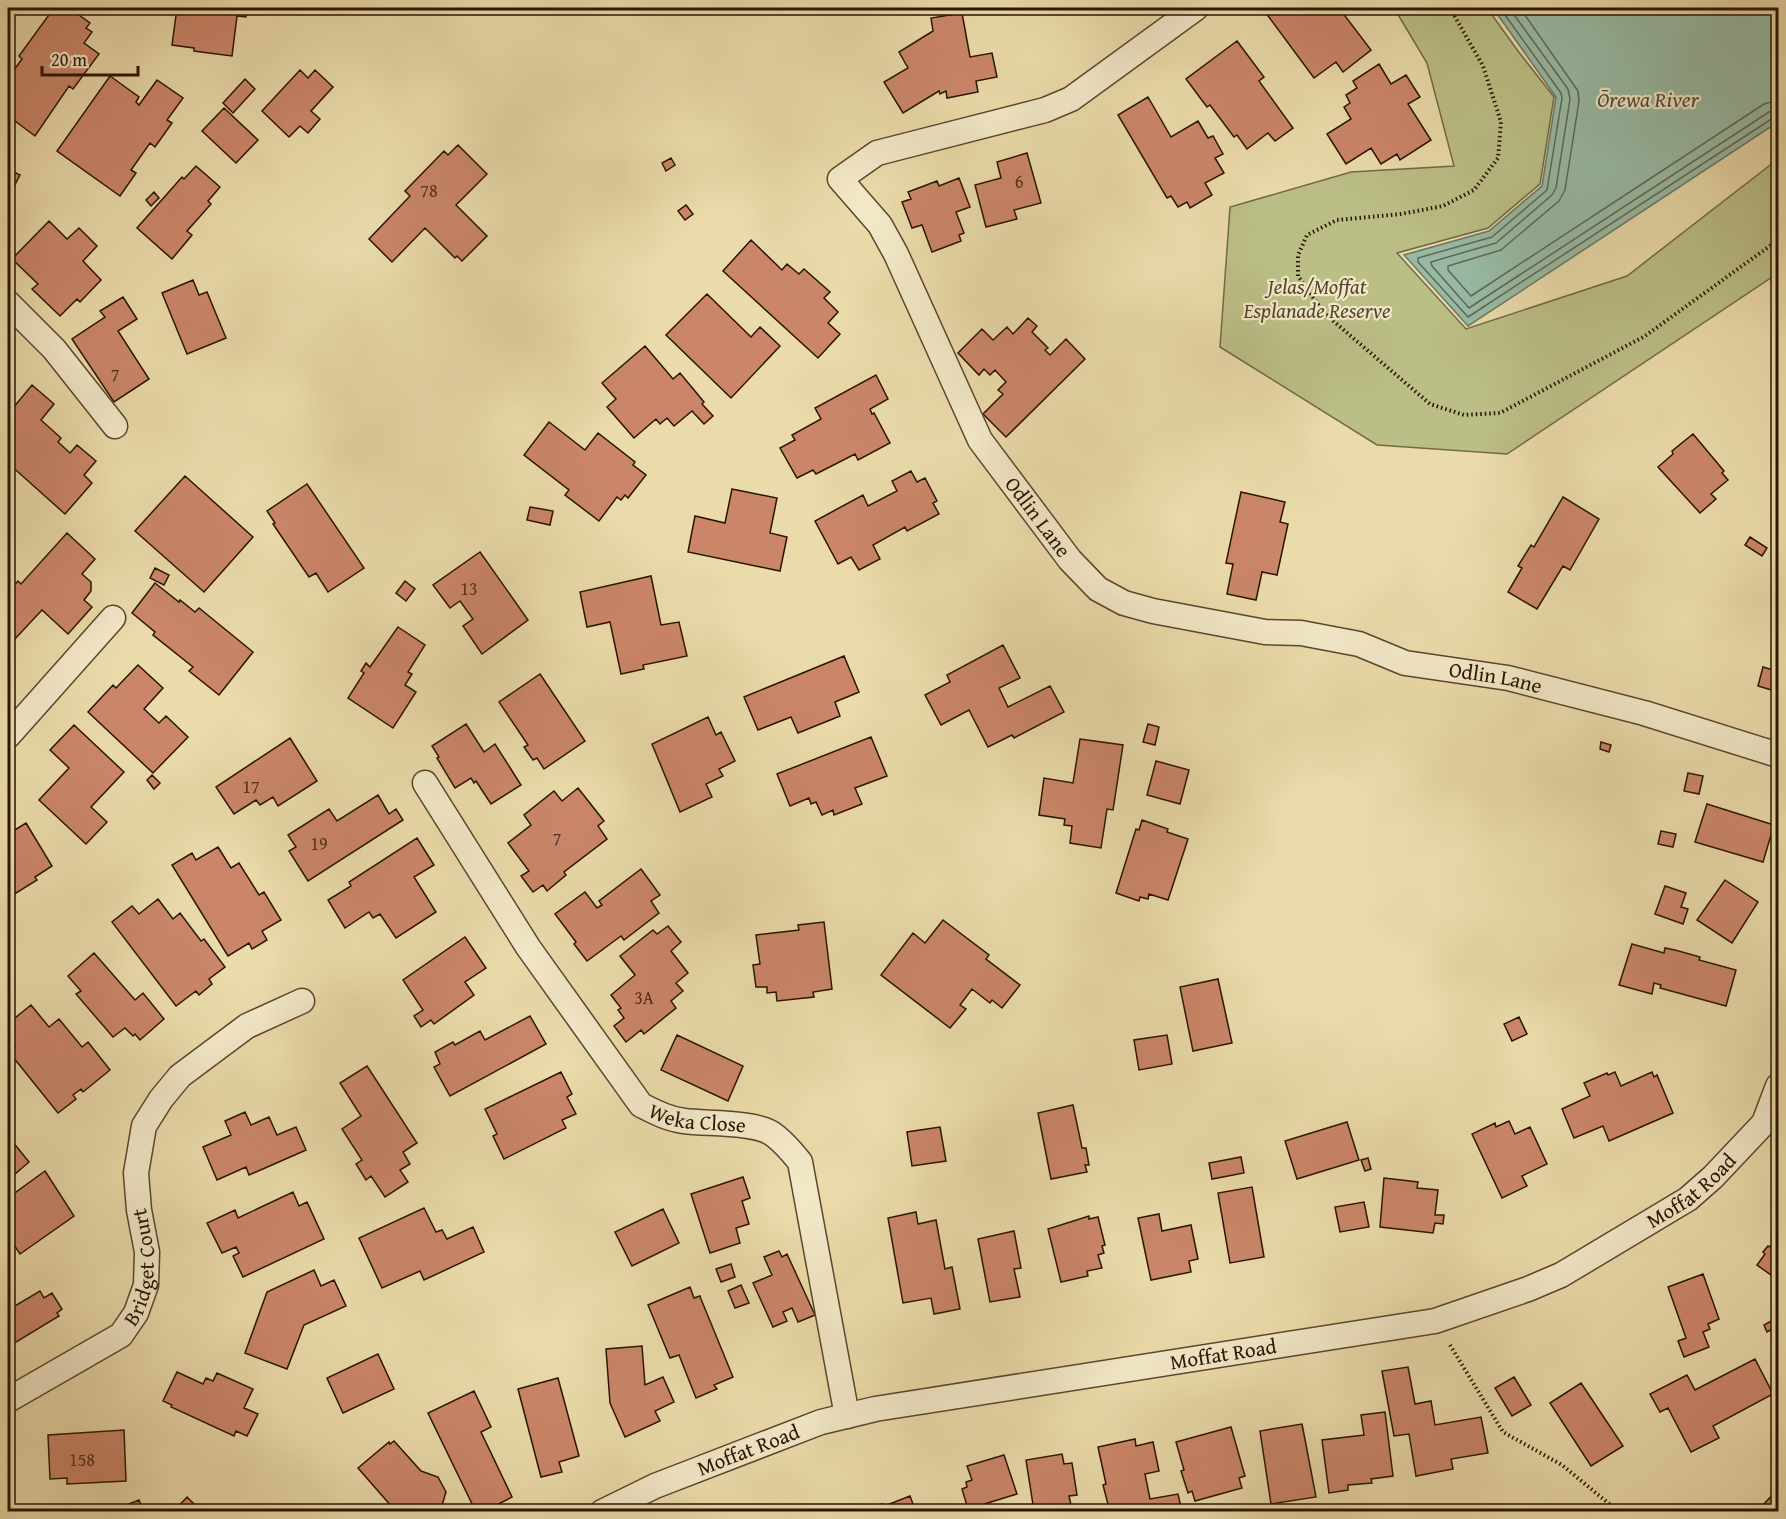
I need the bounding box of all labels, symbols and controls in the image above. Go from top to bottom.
scale bar [42,39,138,77]
text: 20 m [51,46,87,73]
water label: Ōrewa River [1597,83,1700,115]
house number: 6 [1015,168,1023,195]
house number: 78 [420,177,438,204]
park label: Jelas/Moffat Esplanade Reserve [1243,271,1390,326]
house number: 7 [111,361,119,388]
street label: Odlin Lane [998,470,1079,564]
house number: 13 [460,575,478,602]
street label: Odlin Lane [1447,654,1546,701]
house number: 17 [242,773,260,800]
house number: 7 [553,825,561,852]
house number: 19 [310,830,328,857]
house number: 3A [634,984,654,1011]
street label: Weka Close [644,1095,748,1141]
street label: Moffat Road [1640,1145,1744,1236]
street label: Bridget Court [116,1205,163,1332]
street label: Moffat Road [1168,1330,1279,1377]
street label: Moffat Road [692,1416,804,1483]
house number: 158 [69,1446,95,1473]

